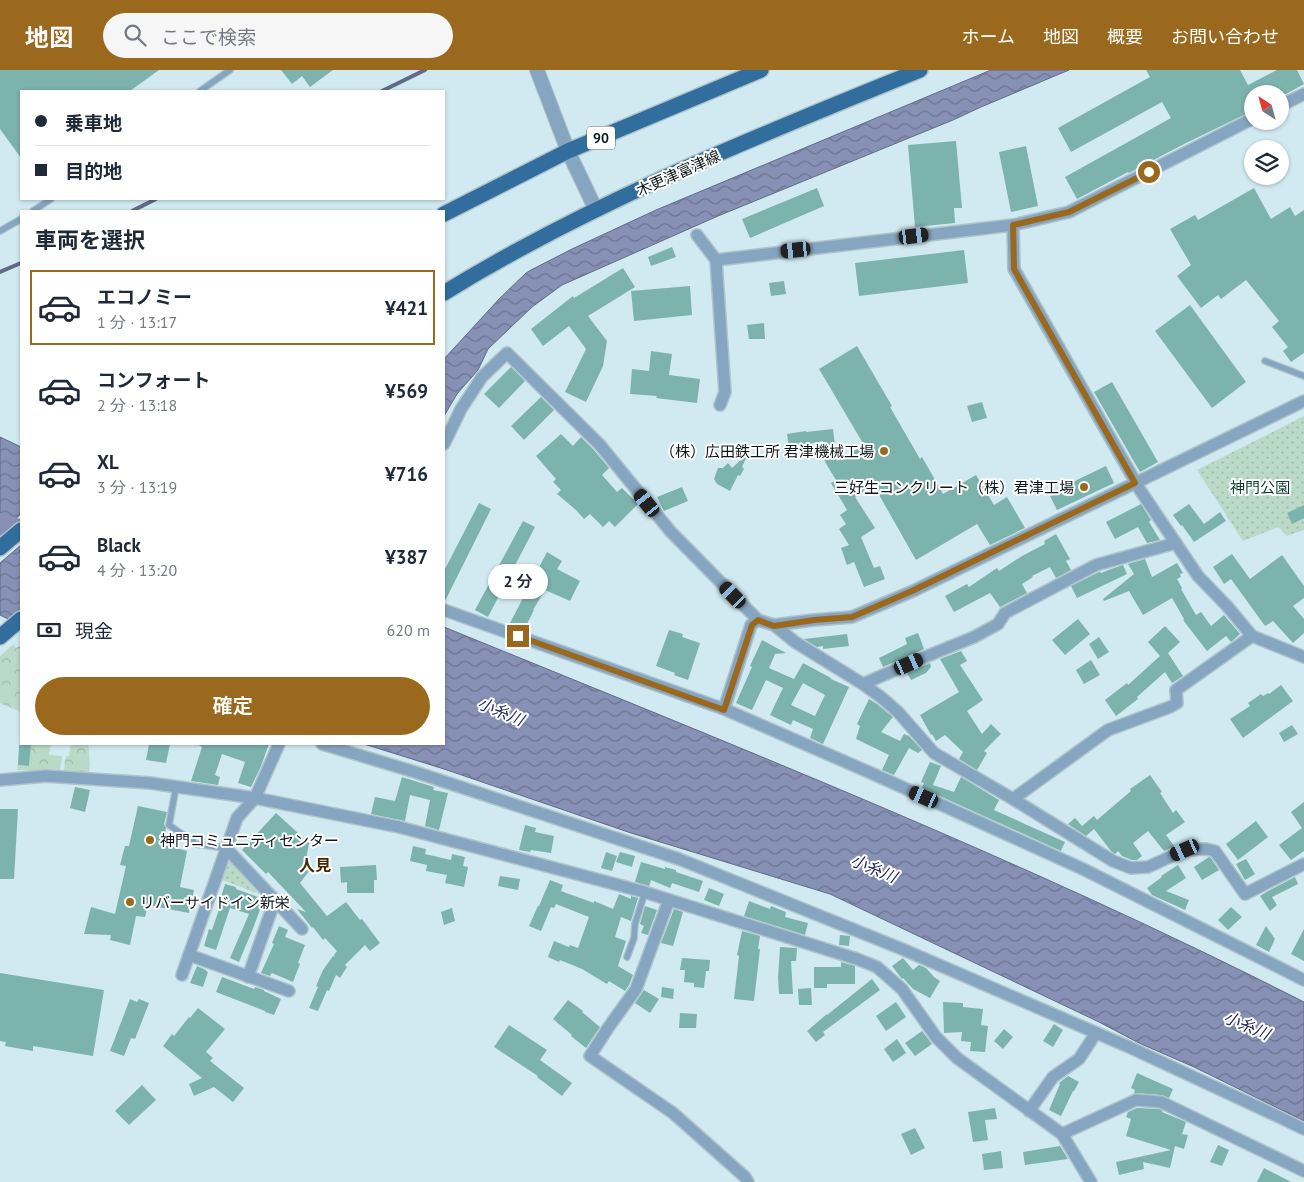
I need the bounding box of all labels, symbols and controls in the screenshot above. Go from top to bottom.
search box [103,13,453,58]
icon: search [121,21,149,49]
text: 地図 [25,22,73,53]
text: ここで検索 [161,25,256,49]
text: ホーム [962,25,1015,48]
text: 地図 [1043,25,1079,48]
text: 概要 [1107,25,1143,48]
text: お問い合わせ [1171,25,1279,48]
north arrow [1244,85,1289,130]
map controls [1244,85,1289,185]
text: 乗車地 [65,111,122,135]
road number: 90 [587,126,615,150]
button: layers [1244,140,1289,185]
street label: 木更津富津線 [633,146,723,200]
text: 目的地 [65,159,122,183]
route start [1138,161,1160,183]
text: 車両を選択 [35,226,145,254]
car [898,227,929,245]
car [780,241,811,259]
icon: car [37,285,82,330]
text: エコノミー [97,285,192,309]
text: ¥421 [385,296,428,320]
text: 1 分 · 13:17 [97,312,177,332]
icon: car [37,368,82,413]
text: コンフォート [97,368,210,392]
text: ¥569 [385,379,428,403]
text: 2 分 · 13:18 [97,395,177,415]
place label: （株）広田鉄工所 君津機械工場 [660,442,874,461]
marker: （株）広田鉄工所 君津機械工場 [878,445,890,457]
text: XL [97,450,119,474]
icon: car [37,451,82,496]
text: ¥716 [385,462,428,486]
text: 3 分 · 13:19 [97,477,177,497]
place label: 三好生コンクリート（株）君津工場 [834,478,1074,497]
park label: 神門公園 [1230,478,1290,497]
marker: 三好生コンクリート（株）君津工場 [1078,481,1090,493]
car [631,487,662,519]
text: Black [97,533,141,557]
icon: car [37,534,82,579]
text: ¥387 [385,545,428,569]
text: 4 分 · 13:20 [97,560,177,580]
callout: 2 分 [488,564,548,598]
text: 2 分 [503,571,533,591]
car [717,579,748,611]
icon: cash [35,616,63,644]
text: 現金 [75,619,113,643]
text: 620 m [387,620,430,640]
route end [507,625,529,647]
car [892,651,925,677]
button: 確定 [35,677,430,735]
water label: 小糸川 [475,692,529,730]
car [907,784,940,810]
place label: 神門コミュニティセンター [160,831,339,850]
marker: 神門コミュニティセンター [144,834,156,846]
car [1168,837,1201,863]
water label: 小糸川 [848,849,902,887]
district label: 人見 [299,855,331,875]
place label: リバーサイドイン新栄 [140,893,290,912]
marker: リバーサイドイン新栄 [124,896,136,908]
water label: 小糸川 [1221,1006,1275,1044]

